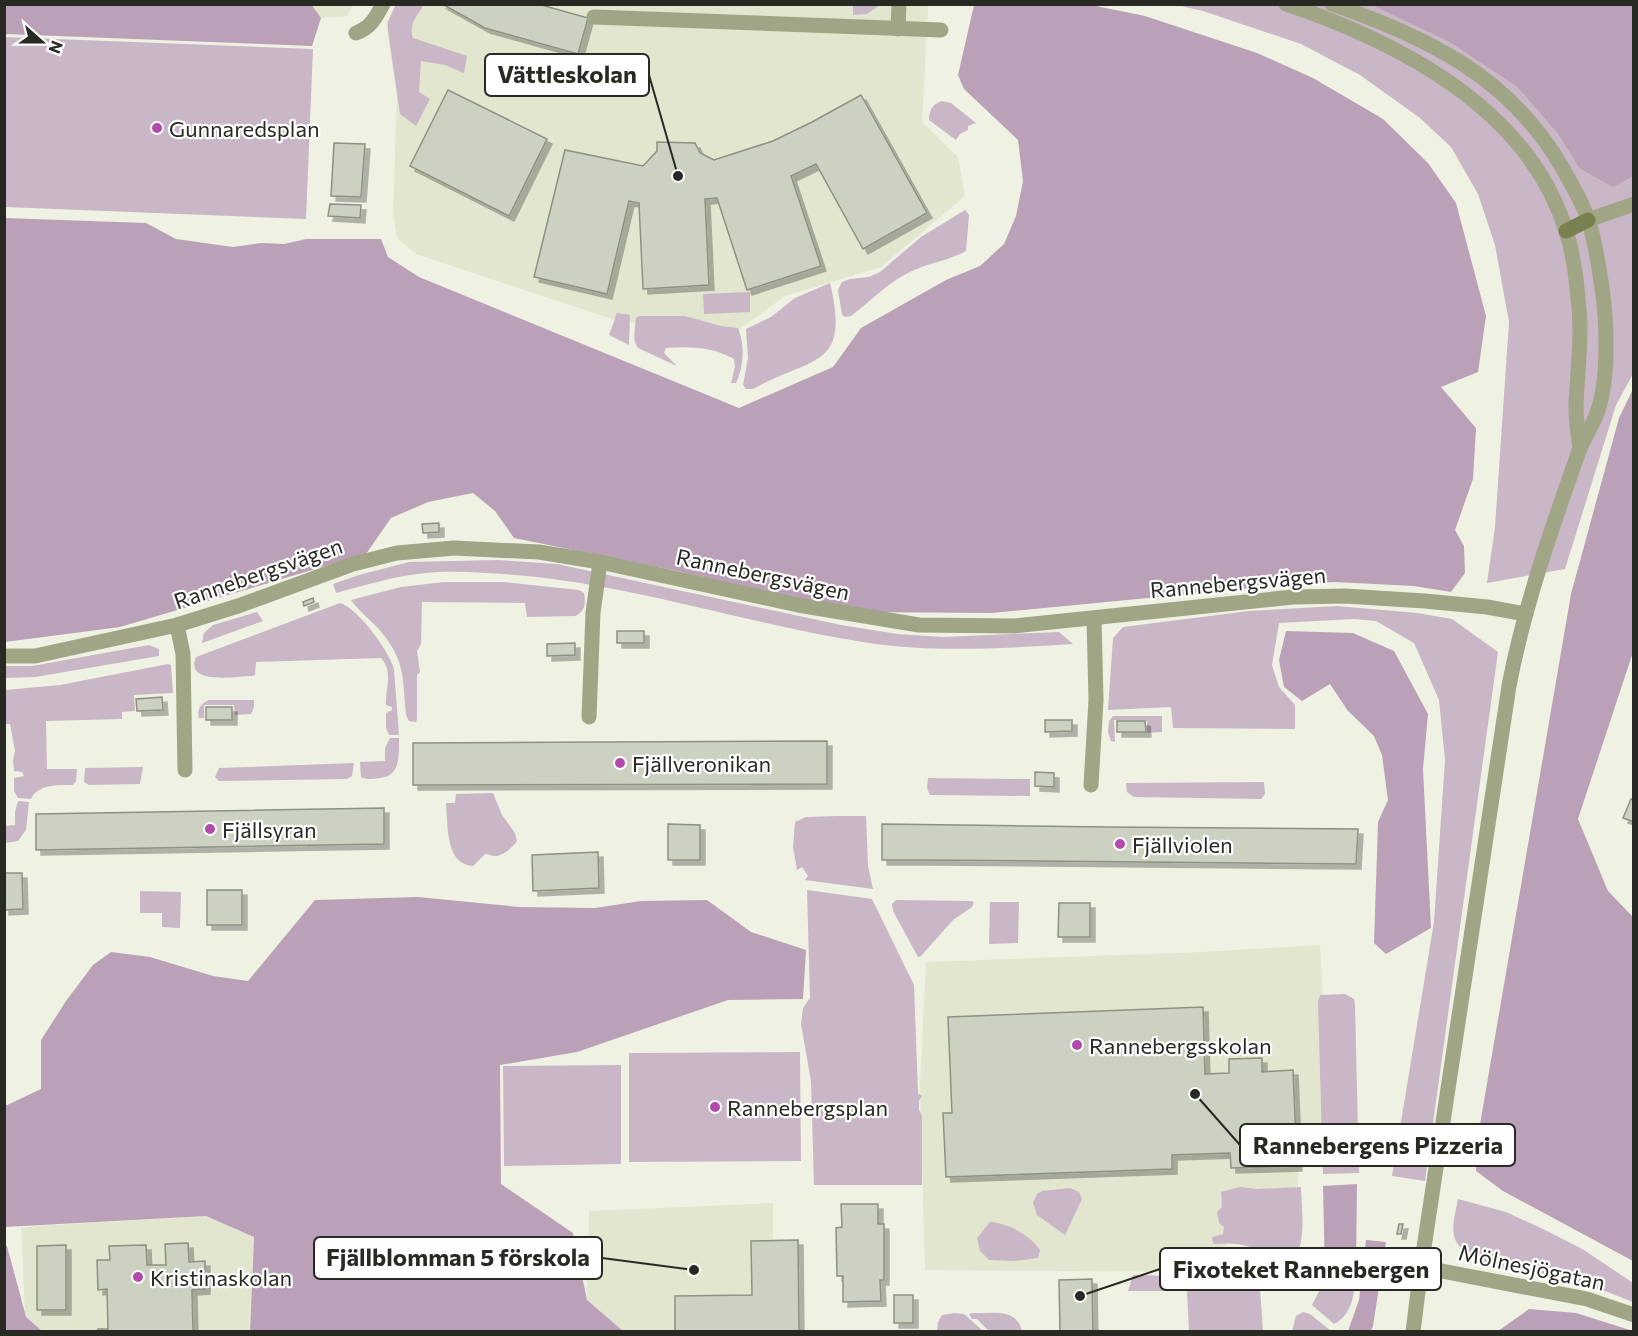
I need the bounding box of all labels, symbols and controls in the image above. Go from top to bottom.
north arrow [12,12,72,72]
text: N [45,39,67,57]
callout: Vättleskolan [485,54,649,96]
text: Vättleskolan [497,59,637,88]
place label: Gunnaredsplan [169,115,320,142]
marker: Gunnaredsplan [150,121,164,135]
street label: Rannebergsvägen [170,532,346,614]
street label: Rannebergsvägen [674,542,852,606]
street label: Rannebergsvägen [1149,561,1327,603]
place label: Fjällveronikan [632,750,771,777]
marker: Fjällveronikan [613,756,627,770]
place label: Fjällsyran [222,816,317,843]
marker: Fjällsyran [203,822,217,836]
place label: Fjällviolen [1132,831,1233,858]
marker: Fjällviolen [1113,837,1127,851]
place label: Rannebergsskolan [1089,1032,1272,1059]
marker: Rannebergsskolan [1070,1038,1084,1052]
place label: Rannebergsplan [727,1094,888,1121]
marker: Rannebergsplan [708,1100,722,1114]
callout: Rannebergens Pizzeria [1240,1124,1515,1166]
text: Rannebergens Pizzeria [1253,1130,1503,1159]
callout: Fjällblomman 5 förskola [314,1237,602,1279]
street label: Mölnesjögatan [1456,1238,1608,1296]
text: Fjällblomman 5 förskola [326,1242,590,1271]
callout: Fixoteket Rannebergen [1160,1248,1441,1290]
text: Fixoteket Rannebergen [1173,1254,1429,1283]
place label: Kristinaskolan [150,1264,292,1291]
marker: Kristinaskolan [131,1270,145,1284]

